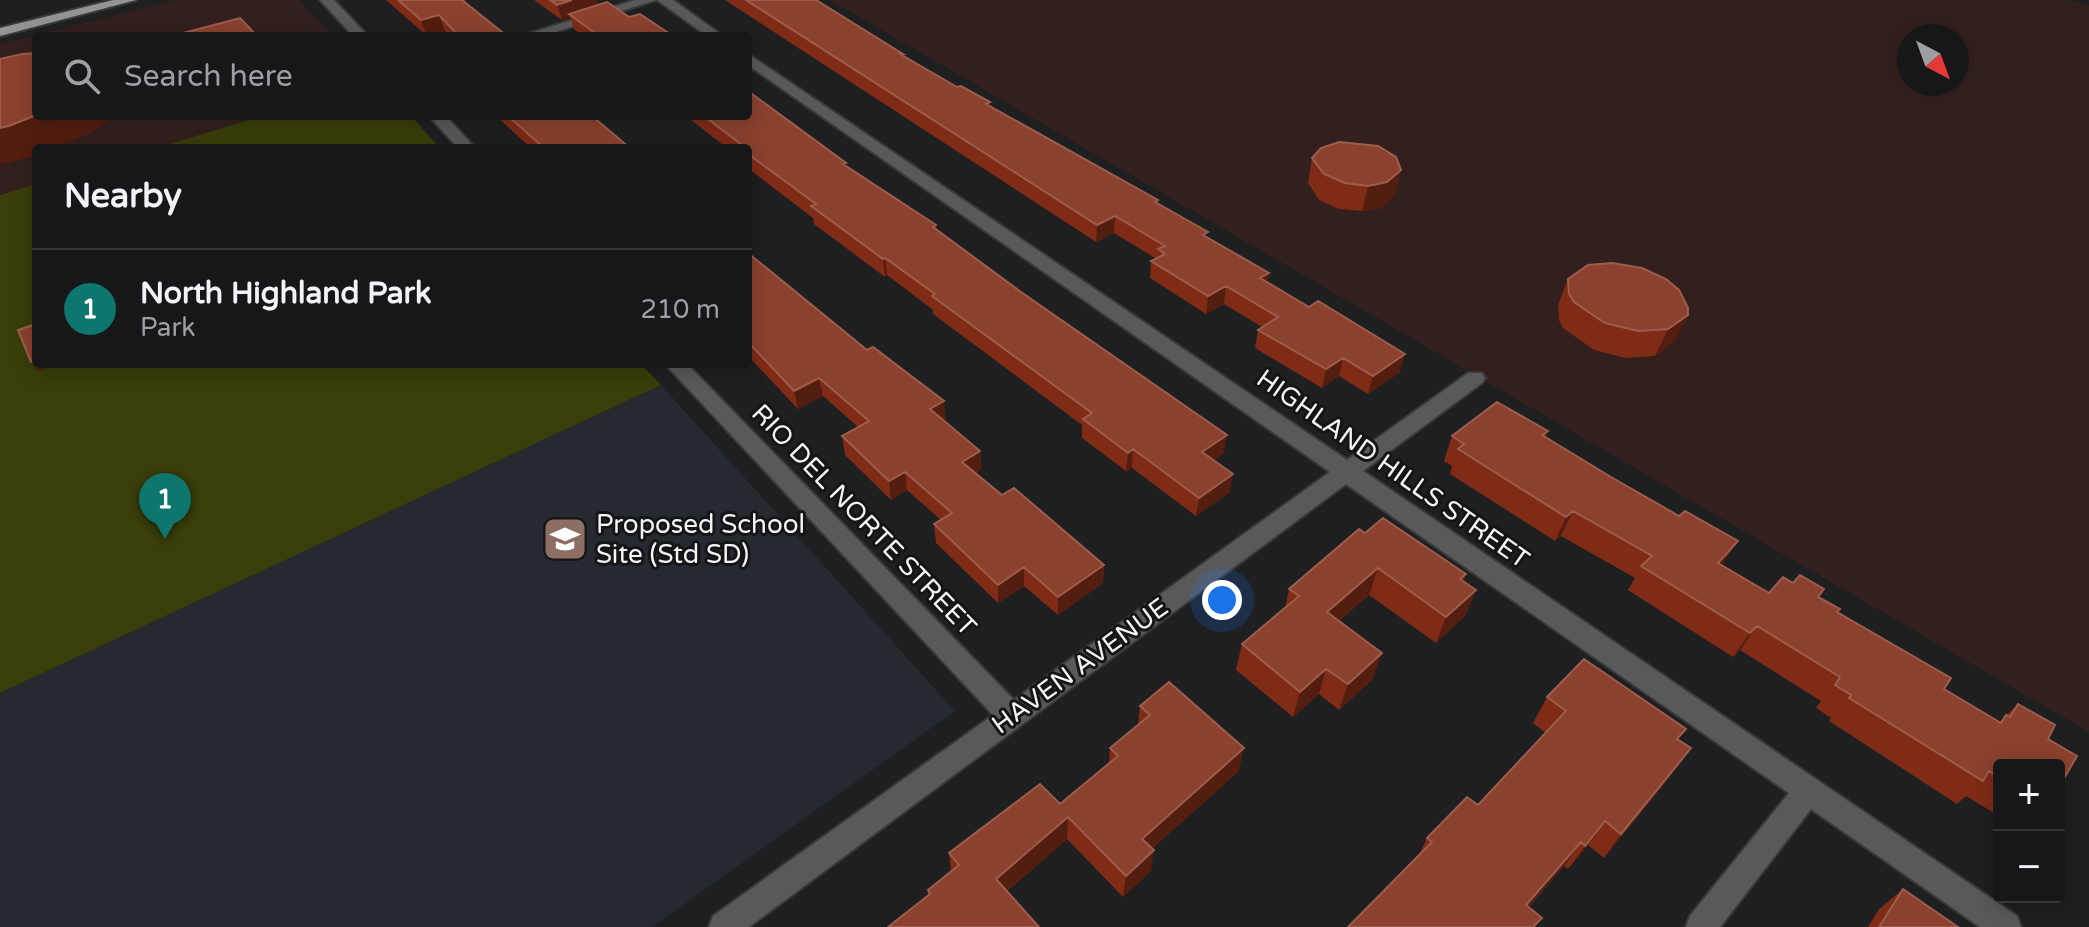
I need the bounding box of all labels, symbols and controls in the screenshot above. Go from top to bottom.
north arrow [1897,24,1969,96]
search box [32,32,752,120]
icon: search [60,54,104,98]
text: Search here [124,58,293,95]
text: Nearby [64,176,182,217]
text: North Highland Park [140,275,431,312]
text: 1 [82,294,98,325]
text: 210 m [640,294,720,325]
text: Park [140,312,196,343]
street label: HIGHLAND HILLS STREET [1251,363,1535,575]
street label: RIO DEL NORTE STREET [745,398,983,642]
pin: 1 [139,473,191,539]
place label: Proposed School Site (Std SD) [596,509,805,570]
school or university icon: Proposed School Site (Std SD) [541,515,589,563]
your location [1202,580,1242,620]
street label: HAVEN AVENUE [986,592,1174,740]
map controls [1993,759,2065,903]
button: + [1993,759,2065,831]
button: − [1993,831,2065,903]

